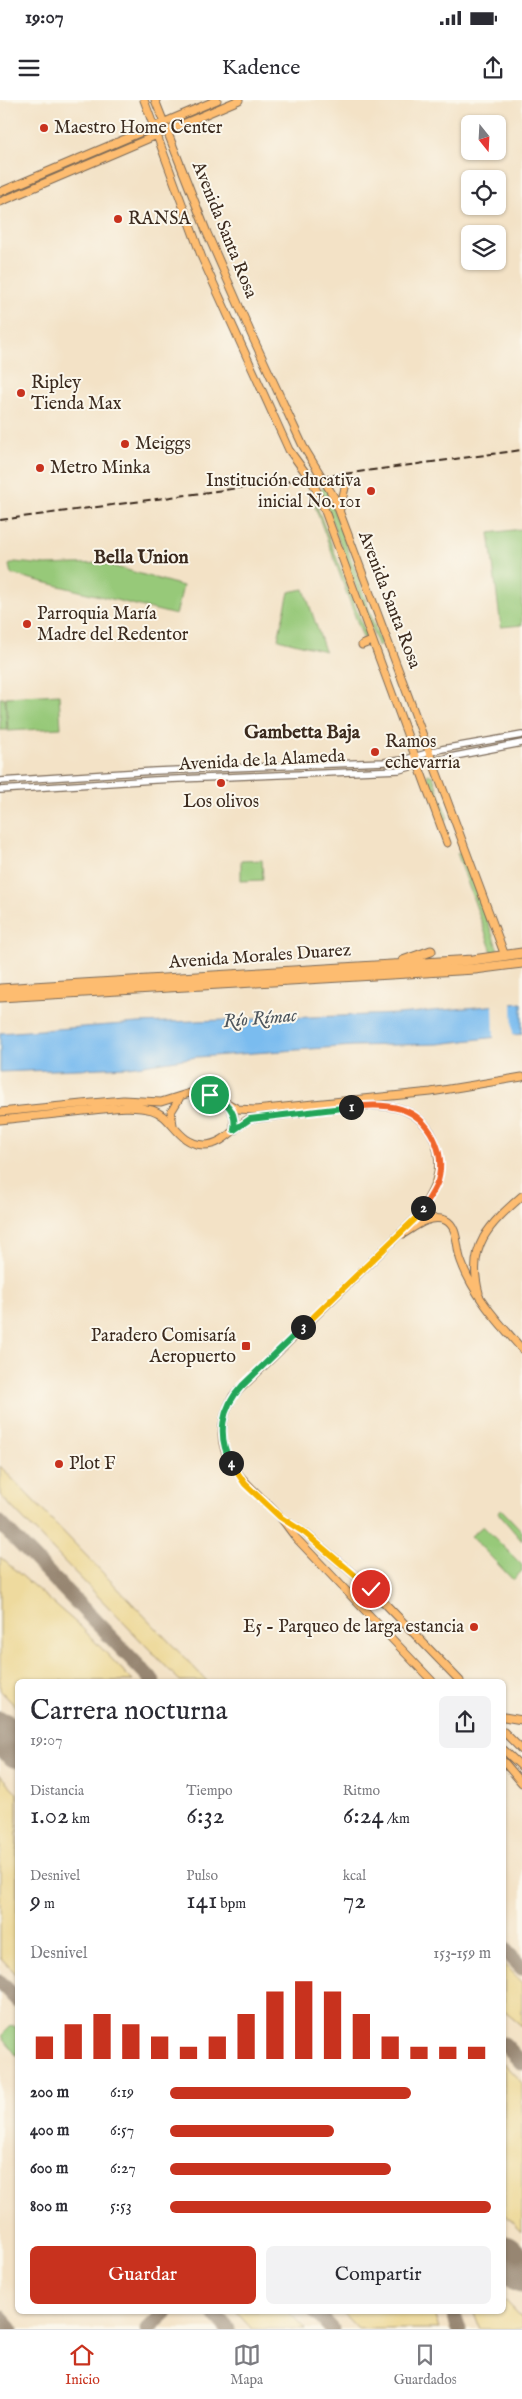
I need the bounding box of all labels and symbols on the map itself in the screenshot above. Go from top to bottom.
north arrow [461,115,506,160]
place label: Maestro Home Center [54,117,223,140]
marker: Maestro Home Center [38,122,50,134]
street label: Avenida Santa Rosa [186,157,262,302]
place label: RANSA [128,208,191,231]
marker: RANSA [112,213,124,225]
place label: Ripley Tienda Max [31,372,122,416]
marker: Ripley Tienda Max [15,387,27,399]
place label: Meiggs [135,433,191,456]
marker: Meiggs [119,438,131,450]
place label: Metro Minka [50,457,150,480]
marker: Metro Minka [34,462,46,474]
place label: Institución educativa inicial No. 101 [206,470,361,514]
marker: Institución educativa inicial No. 101 [365,485,377,497]
street label: Avenida Santa Rosa [352,527,426,672]
district label: Bella Union [93,546,189,570]
place label: Parroquia María Madre del Redentor [37,603,189,647]
marker: Parroquia María Madre del Redentor [21,618,33,630]
district label: Gambetta Baja [244,721,361,745]
place label: Ramos echevarria [385,731,461,775]
street label: Avenida de la Alameda [177,745,346,777]
marker: Ramos echevarria [369,746,381,758]
marker: Los olivos [215,777,227,789]
place label: Los olivos [183,791,259,814]
street label: Avenida Morales Duarez [167,939,352,975]
water label: Río Rímac [222,1004,298,1034]
pin [189,1074,231,1116]
pin: 1 [338,1094,364,1120]
pin: 2 [410,1196,436,1220]
pin: 3 [290,1314,316,1340]
place label: Paradero Comisaría Aeropuerto [91,1325,236,1369]
marker: Paradero Comisaría Aeropuerto [240,1340,252,1352]
pin: 4 [218,1450,244,1476]
place label: Plot F [69,1453,116,1476]
marker: Plot F [53,1458,65,1470]
pin [350,1568,392,1610]
place label: E5 - Parqueo de larga estancia [243,1616,464,1639]
marker: E5 - Parqueo de larga estancia [468,1621,480,1633]

